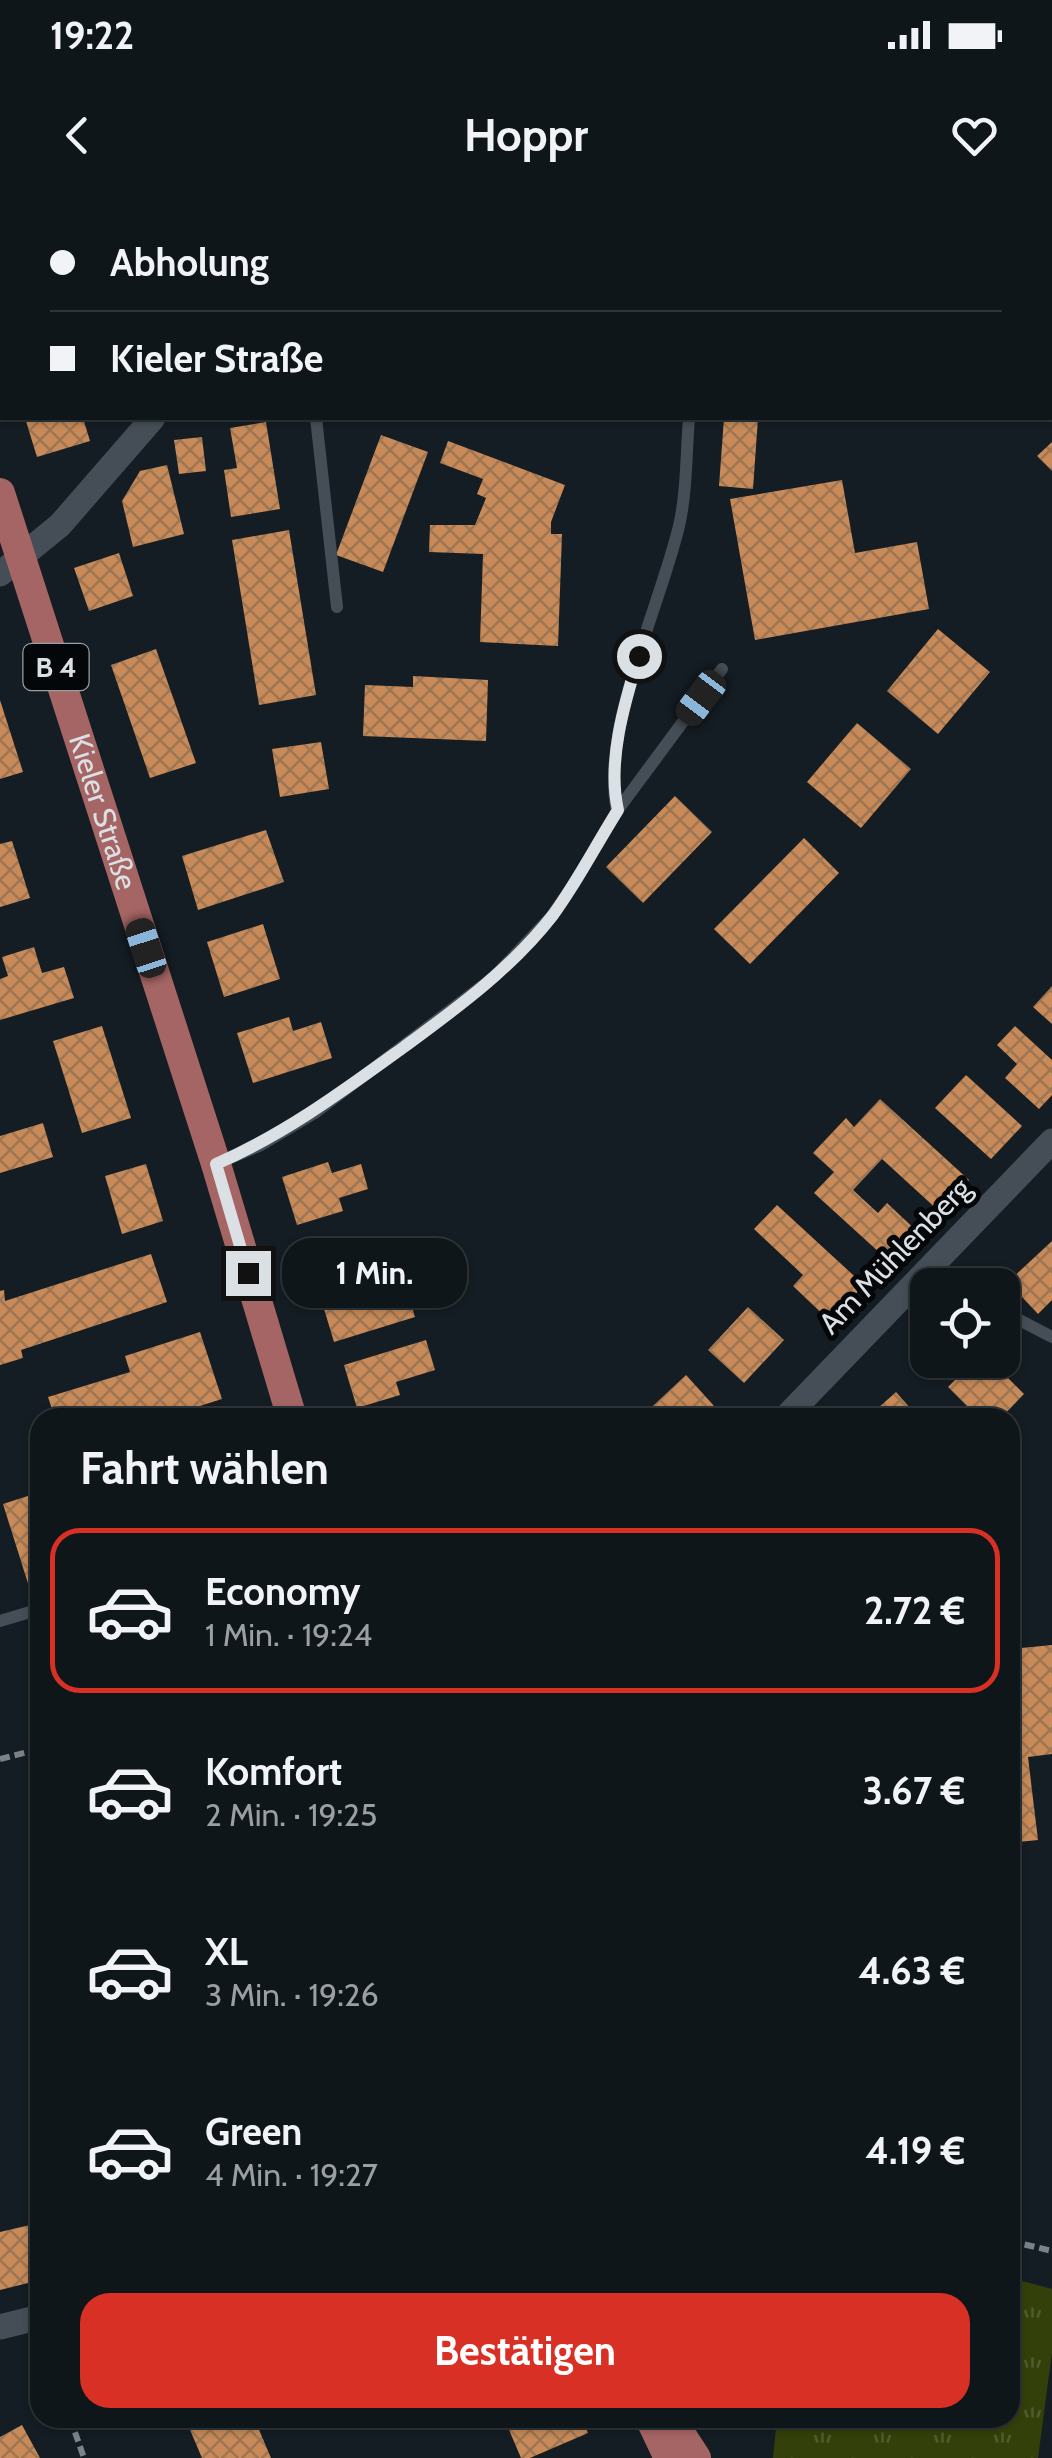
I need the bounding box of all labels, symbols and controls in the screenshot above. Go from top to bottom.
text: 19:22 [50,12,134,59]
icon: back [50,108,105,163]
text: Hoppr [464,108,588,162]
icon: heart [947,108,1002,163]
text: Abholung [110,239,269,286]
text: Kieler Straße [110,335,323,382]
route start [617,634,662,679]
road number: B 4 [23,644,88,690]
car [671,665,731,731]
street label: Kieler Straße [61,729,145,894]
car [122,915,170,981]
street label: Am Mühlenberg [811,1169,979,1341]
callout: 1 Min. [283,1238,468,1308]
route end [226,1251,271,1296]
text: 1 Min. [336,1253,413,1292]
map controls [910,1268,1020,1378]
button: locate [910,1268,1020,1378]
text: Fahrt wählen [80,1441,329,1495]
icon: car [85,1566,175,1656]
text: Economy [205,1568,360,1615]
text: 2.72 € [864,1587,965,1634]
text: 1 Min. · 19:24 [205,1615,372,1654]
icon: car [85,1746,175,1836]
text: Komfort [205,1748,342,1795]
text: 3.67 € [862,1767,965,1814]
text: 2 Min. · 19:25 [205,1795,377,1834]
icon: car [85,1926,175,2016]
text: XL [205,1928,248,1975]
text: 4.63 € [858,1947,965,1994]
text: 3 Min. · 19:26 [205,1975,379,2014]
icon: car [85,2106,175,2196]
text: Green [205,2108,302,2155]
text: 4.19 € [865,2127,965,2174]
text: 4 Min. · 19:27 [205,2155,378,2194]
button: Bestätigen [80,2293,970,2408]

